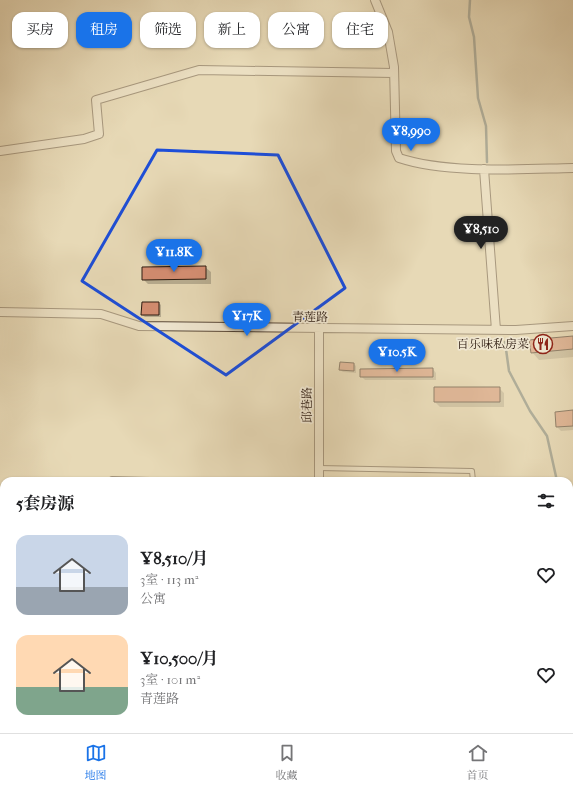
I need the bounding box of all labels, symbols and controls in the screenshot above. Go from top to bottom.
chip: 买房 [12,12,68,48]
chip: 租房 [76,12,132,48]
chip: 筛选 [140,12,196,48]
chip: 新上 [204,12,260,48]
chip: 公寓 [268,12,324,48]
chip: 住宅 [332,12,388,48]
pin: ¥8,990 [378,118,444,152]
text: ¥8,990 [391,123,431,138]
pin: ¥8,510 [448,216,514,250]
text: ¥8,510 [463,221,499,236]
pin: ¥11.8K [141,239,207,273]
text: ¥11.8K [155,244,193,259]
pin: ¥17K [223,303,271,337]
text: ¥17K [232,308,262,323]
street label: 青莲路 [292,310,328,324]
restaurant icon: 百乐味私房菜 [532,333,554,355]
place label: 百乐味私房菜 [457,337,529,351]
pin: ¥10.5K [364,339,430,373]
text: ¥10.5K [378,344,416,359]
street label: 邱巷路 [300,387,314,423]
icon: filters [535,490,557,512]
text: 5套房源 [16,493,74,513]
text: ¥8,510/月 [140,548,208,568]
icon: home [48,551,96,599]
icon: heart [535,564,557,586]
text: 3室 · 113 m² [140,572,198,587]
text: 公寓 [140,591,166,606]
text: ¥10,500/月 [140,648,219,668]
icon: home [48,651,96,699]
icon: heart [535,664,557,686]
text: 3室 · 101 m² [140,672,200,687]
text: 青莲路 [140,691,179,706]
tab: 地图 [85,742,107,782]
tab: 收藏 [276,742,298,782]
tab: 首页 [467,742,489,782]

